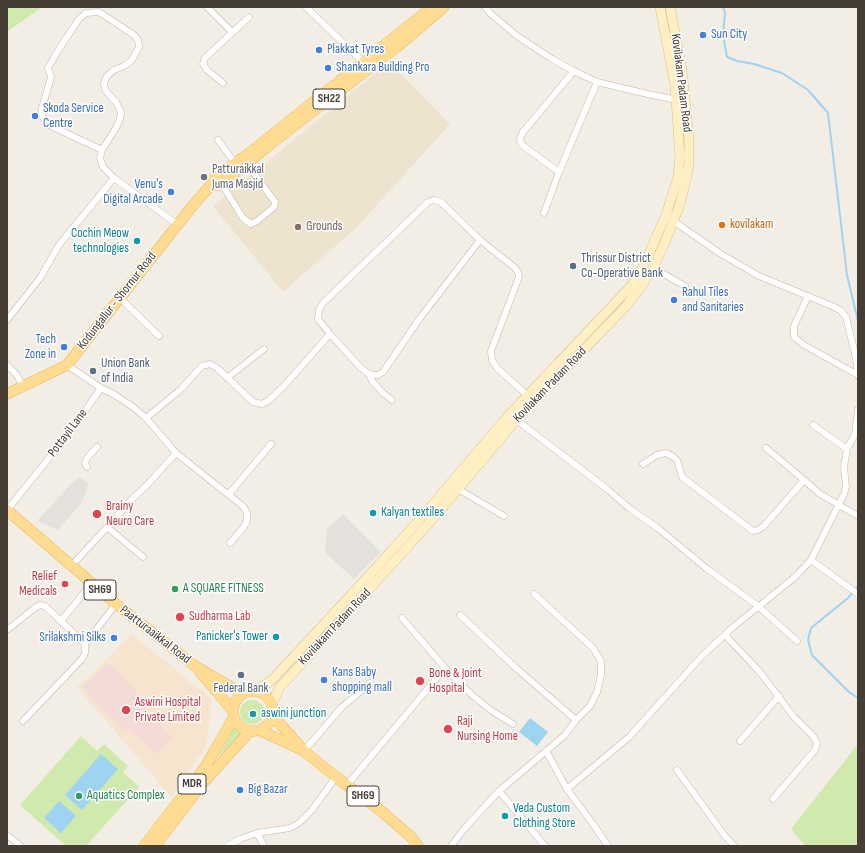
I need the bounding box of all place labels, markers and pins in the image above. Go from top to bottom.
place label: Sun City [711,27,747,43]
marker: Sun City [698,30,708,40]
place label: Plakkat Tyres [327,42,384,58]
marker: Plakkat Tyres [314,45,324,55]
place label: Shankara Building Pro [336,60,429,76]
marker: Shankara Building Pro [323,63,333,73]
place label: Skoda Service Centre [43,101,104,132]
marker: Skoda Service Centre [30,111,40,121]
place label: Patturaikkal Juma Masjid [212,162,264,193]
marker: Patturaikkal Juma Masjid [199,172,209,182]
place label: Venu's Digital Arcade [103,177,163,208]
marker: Venu's Digital Arcade [166,187,176,197]
place label: kovilakam [730,217,773,233]
place label: Grounds [306,219,343,235]
marker: kovilakam [717,220,727,230]
marker: Grounds [293,222,303,232]
place label: Cochin Meow technologies [71,226,129,257]
marker: Cochin Meow technologies [132,236,142,246]
place label: Thrissur District Co-Operative Bank [581,251,663,282]
marker: Thrissur District Co-Operative Bank [568,261,578,271]
place label: Rahul Tiles and Sanitaries [682,285,744,316]
marker: Rahul Tiles and Sanitaries [669,295,679,305]
place label: Tech Zone in [25,332,56,363]
marker: Tech Zone in [59,342,69,352]
place label: Union Bank of India [101,356,150,387]
marker: Union Bank of India [88,366,98,376]
place label: Brainy Neuro Care [106,499,154,530]
place label: Kalyan textiles [381,505,444,521]
marker: Brainy Neuro Care [91,508,103,520]
marker: Kalyan textiles [368,508,378,518]
place label: Relief Medicals [19,569,57,600]
marker: Relief Medicals [60,579,70,589]
place label: A SQUARE FITNESS [183,581,264,597]
marker: A SQUARE FITNESS [170,584,180,594]
place label: Sudharma Lab [189,609,250,625]
marker: Sudharma Lab [174,611,186,623]
place label: Panicker's Tower [196,629,268,645]
place label: Srilakshmi Silks [39,630,106,646]
marker: Panicker's Tower [271,632,281,642]
marker: Srilakshmi Silks [109,633,119,643]
place label: Kans Baby shopping mall [332,665,392,696]
place label: Bone & Joint Hospital [429,666,482,697]
marker: Federal Bank [236,670,246,680]
marker: Kans Baby shopping mall [319,675,329,685]
marker: Bone & Joint Hospital [414,675,426,687]
place label: Federal Bank [214,681,268,697]
place label: Aswini Hospital Private Limited [135,695,201,726]
marker: Aswini Hospital Private Limited [120,704,132,716]
place label: aswini junction [261,706,326,722]
marker: aswini junction [248,709,258,719]
place label: Raji Nursing Home [457,714,518,745]
marker: Raji Nursing Home [442,723,454,735]
place label: Big Bazar [248,782,288,798]
marker: Big Bazar [235,785,245,795]
place label: Aquatics Complex [87,788,165,804]
marker: Aquatics Complex [74,791,84,801]
place label: Veda Custom Clothing Store [513,801,575,832]
marker: Veda Custom Clothing Store [500,811,510,821]

